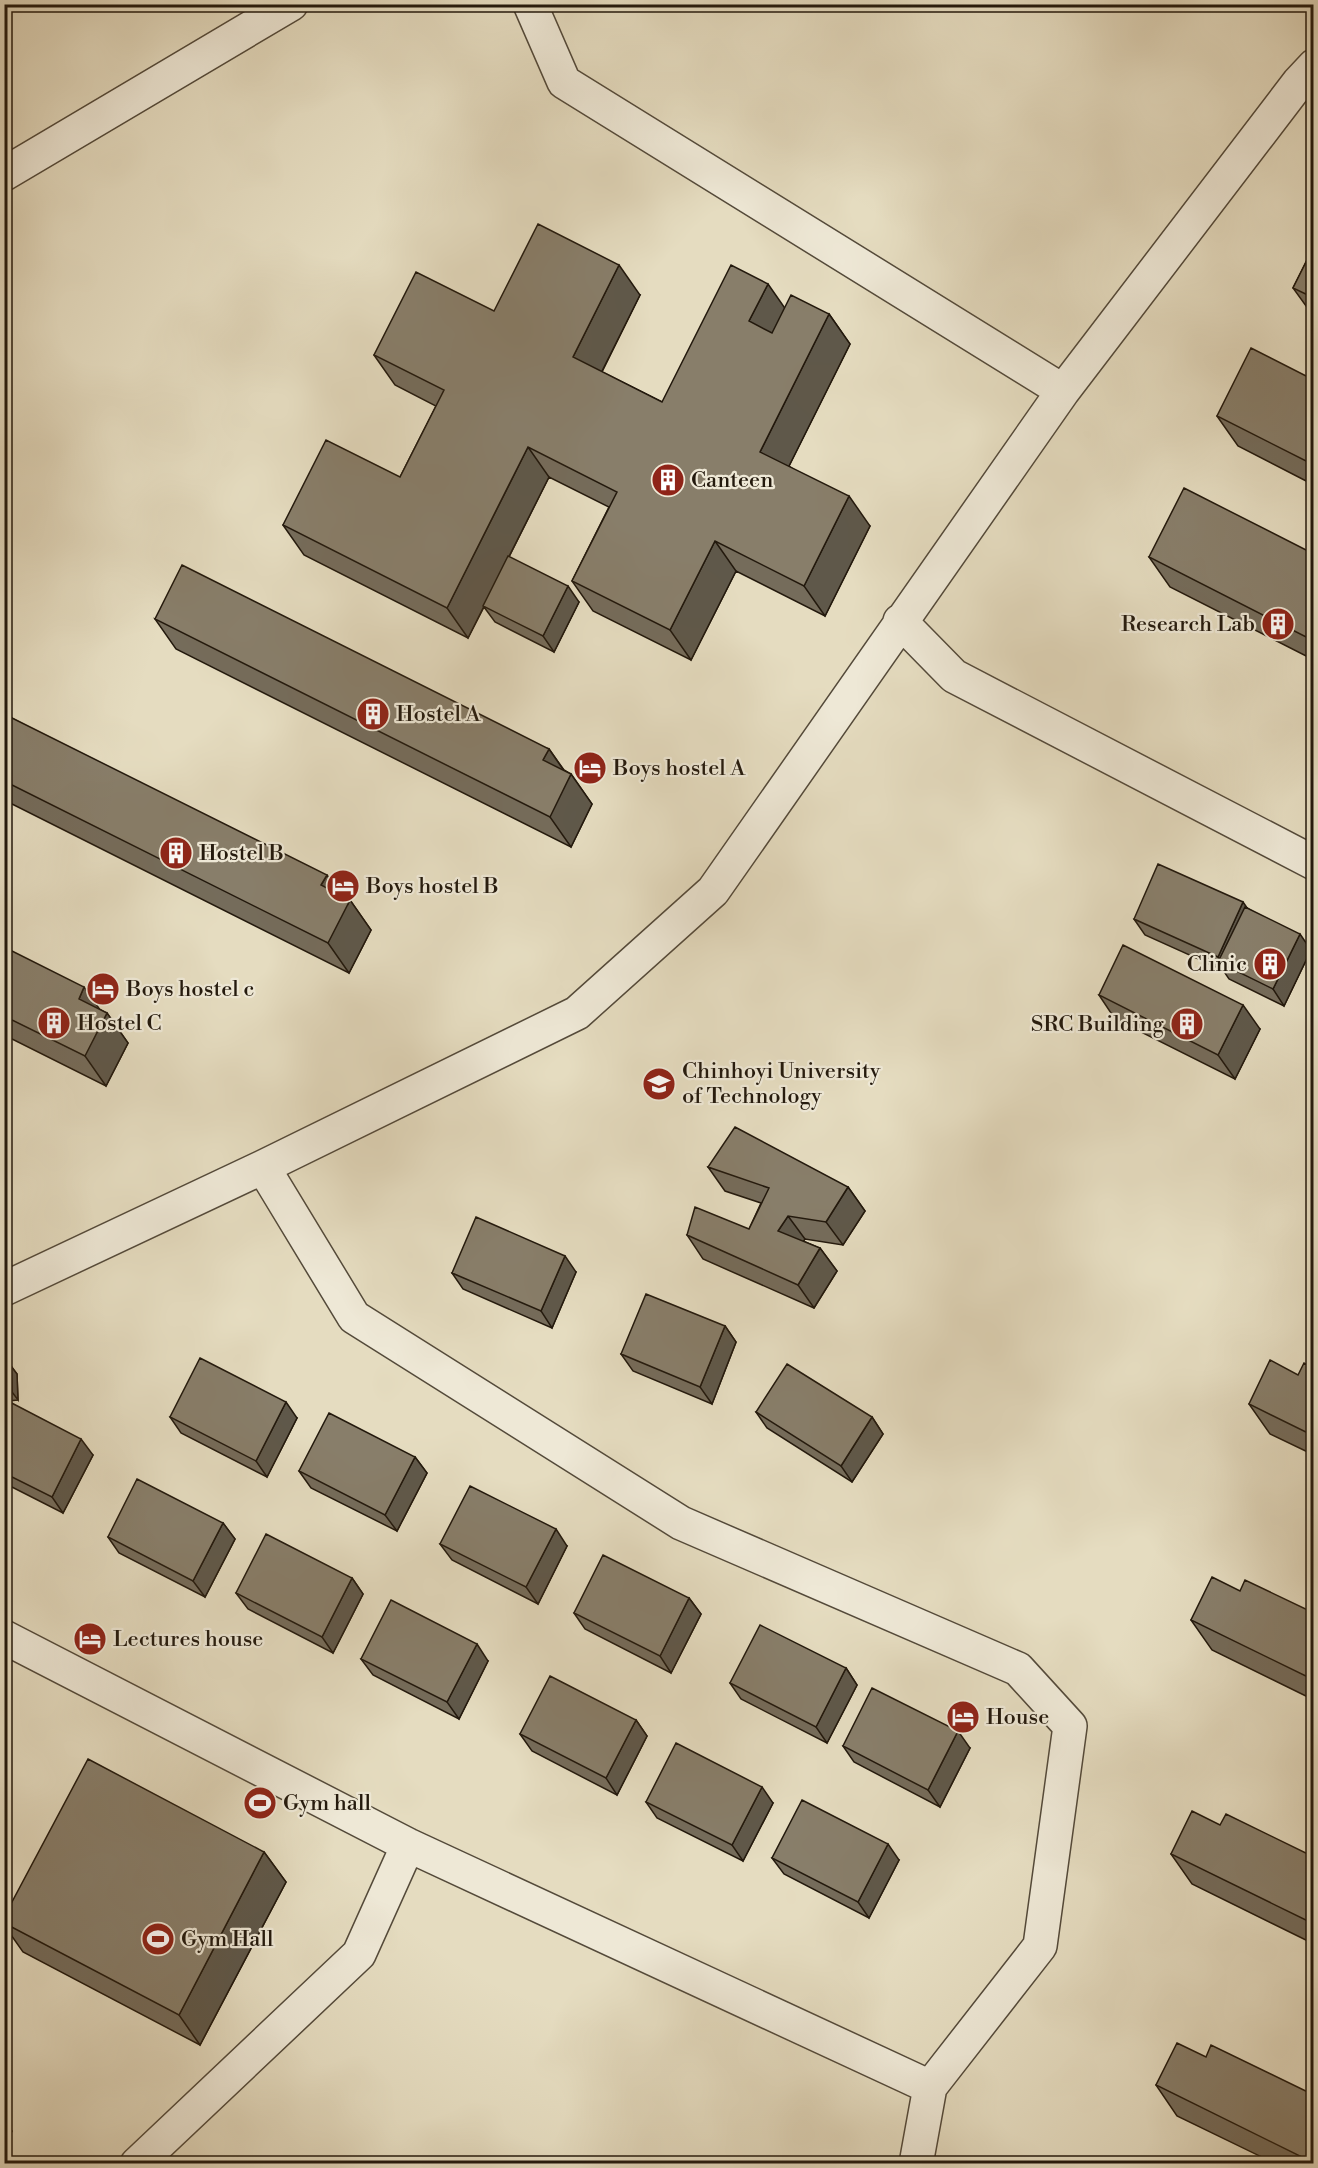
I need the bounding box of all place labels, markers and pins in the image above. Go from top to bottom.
building icon: Canteen [650,462,686,498]
place label: Canteen [691,467,773,494]
building icon: Research Lab [1260,606,1296,642]
place label: Research Lab [1121,611,1255,638]
building icon: Hostel A [355,696,391,732]
place label: Hostel A [396,701,482,728]
hotel icon: Boys hostel A [572,750,608,786]
place label: Boys hostel A [612,755,746,782]
building icon: Hostel B [158,835,194,871]
place label: Hostel B [199,840,284,867]
hotel icon: Boys hostel B [325,868,361,904]
place label: Boys hostel B [365,873,499,900]
building icon: Clinic [1252,946,1288,982]
place label: Clinic [1187,951,1247,978]
hotel icon: Boys hostel c [85,971,121,1007]
place label: Boys hostel c [125,976,254,1003]
building icon: Hostel C [36,1005,72,1041]
building icon: SRC Building [1169,1006,1205,1042]
place label: Hostel C [77,1010,162,1037]
place label: SRC Building [1031,1011,1165,1038]
place label: Chinhoyi University of Technology [682,1058,881,1110]
school or university icon: Chinhoyi University of Technology [641,1066,677,1102]
hotel icon: Lectures house [72,1621,108,1657]
place label: Lectures house [113,1626,263,1653]
hotel icon: House [945,1699,981,1735]
place label: House [986,1704,1049,1731]
sports icon: Gym hall [242,1785,278,1821]
place label: Gym hall [283,1790,371,1817]
sports icon: Gym Hall [140,1921,176,1957]
place label: Gym Hall [181,1926,274,1953]

